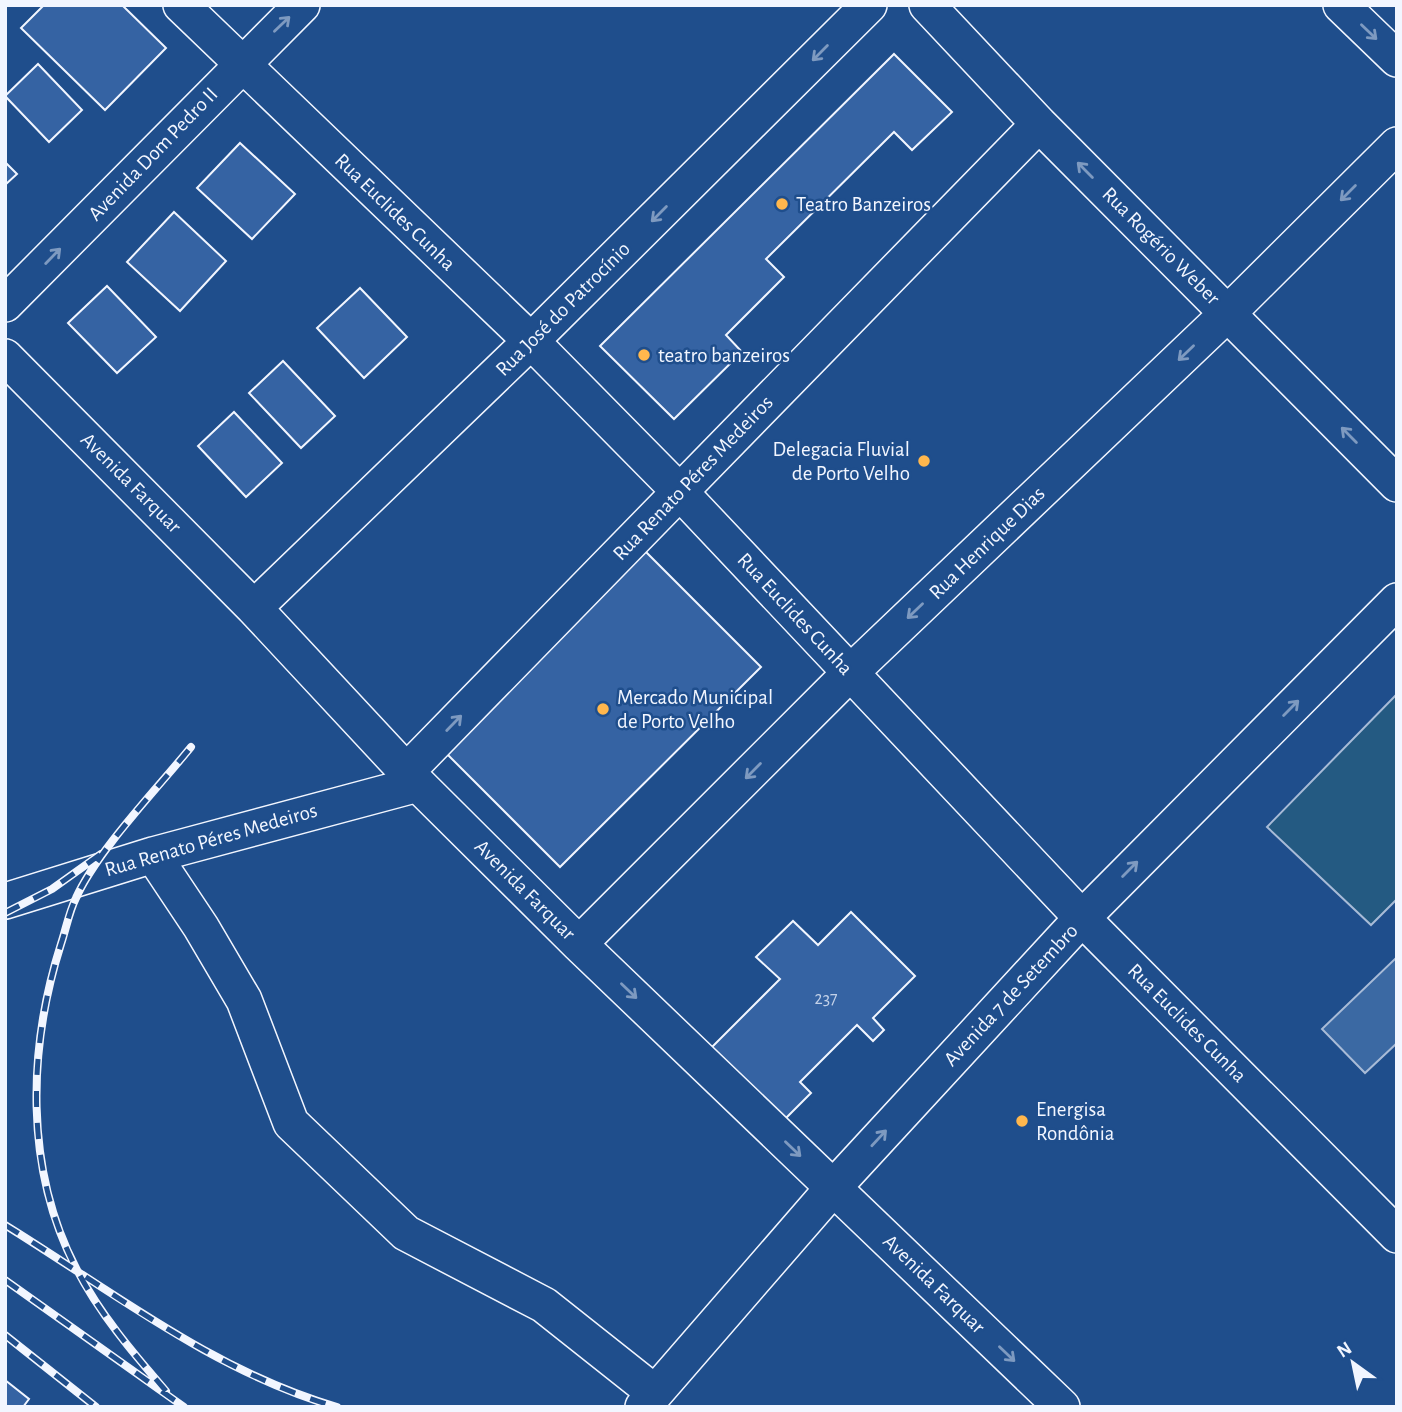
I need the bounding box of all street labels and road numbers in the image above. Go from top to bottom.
street label: Avenida Dom Pedro II [84,83,222,225]
street label: Rua Euclides Cunha [331,149,459,275]
street label: Rua Rogério Weber [1098,183,1224,309]
street label: Rua José do Patrocínio [492,238,634,380]
street label: Rua Renato Péres Medeiros [609,392,777,564]
street label: Avenida Farquar [77,429,185,537]
street label: Rua Henrique Dias [925,483,1049,603]
street label: Rua Euclides Cunha [733,549,857,679]
street label: Rua Renato Péres Medeiros [102,800,320,880]
street label: Avenida Farquar [471,836,579,944]
street label: Avenida 7 de Setembro [940,920,1082,1070]
street label: Rua Euclides Cunha [1124,960,1251,1087]
street label: Avenida Farquar [879,1230,989,1338]

